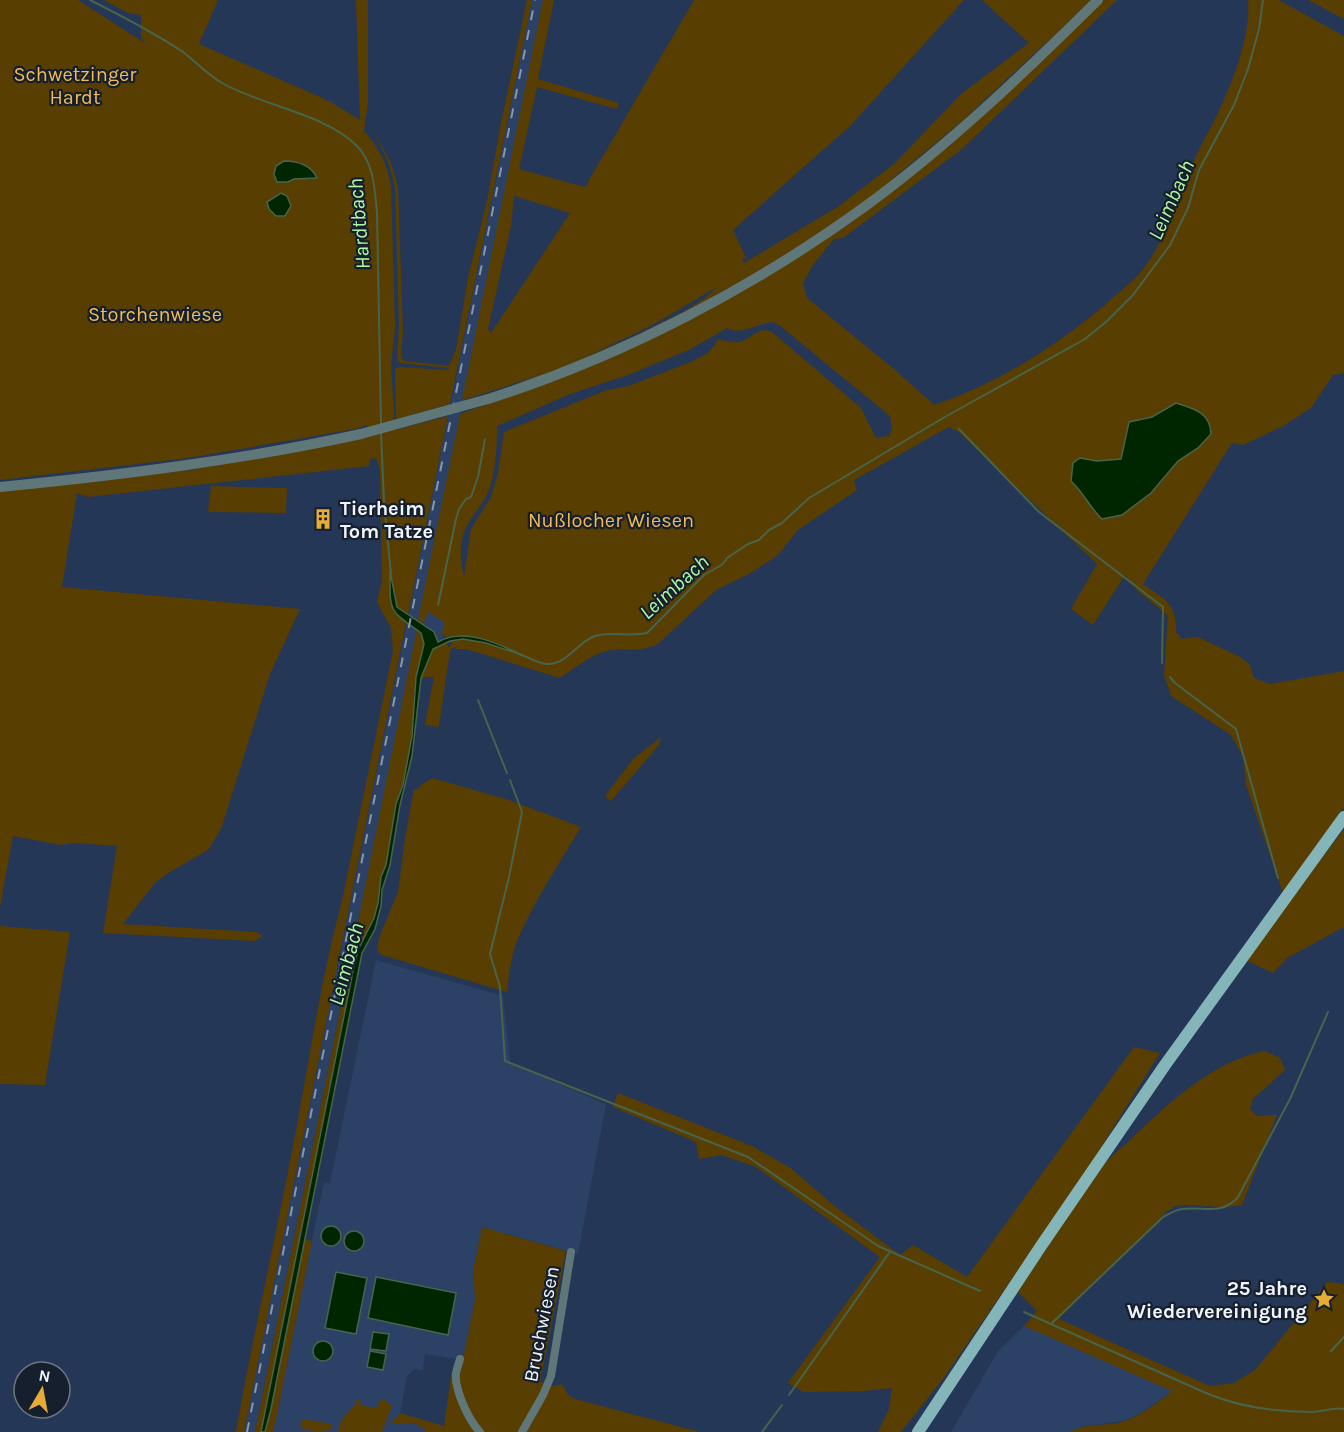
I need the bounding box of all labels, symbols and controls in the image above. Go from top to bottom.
park label: Schwetzinger Hardt [13,63,137,109]
water label: Leimbach [1143,156,1199,244]
water label: Hardtbach [343,177,375,271]
park label: Storchenwiese [88,303,222,326]
place label: Tierheim Tom Tatze [340,497,433,543]
building icon: Tierheim Tom Tatze [311,507,335,531]
park label: Nußlocher Wiesen [528,509,694,532]
water label: Leimbach [635,550,713,624]
water label: Leimbach [323,920,369,1008]
street label: Bruchwiesen [519,1264,564,1384]
place label: 25 Jahre Wiedervereinigung [1127,1277,1307,1323]
place icon: 25 Jahre Wiedervereinigung [1312,1287,1336,1311]
north arrow [12,1360,72,1420]
text: N [37,1365,52,1386]

